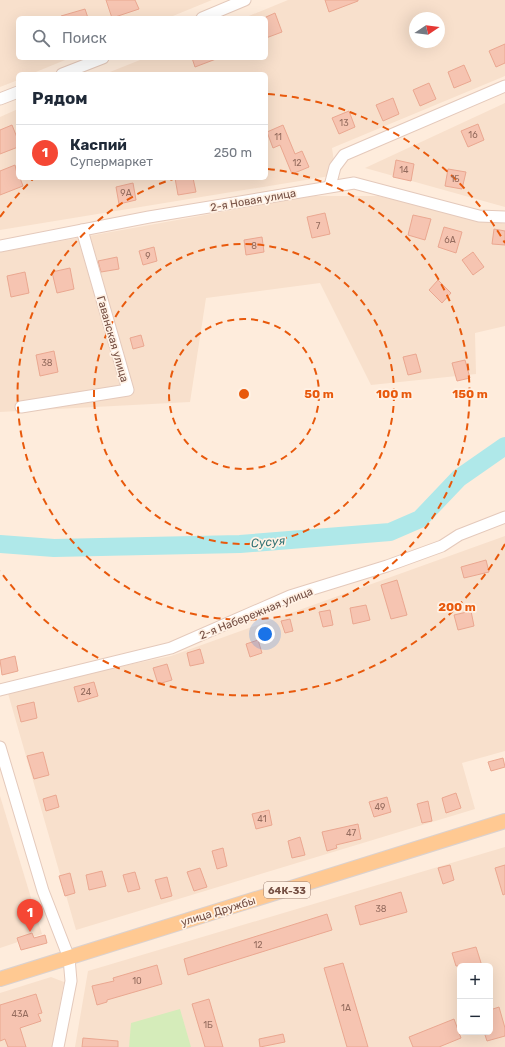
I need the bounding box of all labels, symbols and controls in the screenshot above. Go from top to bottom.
north arrow [409,12,445,48]
search box [16,16,268,60]
icon: search [30,27,52,49]
text: Поиск [62,29,107,47]
text: Рядом [32,88,88,108]
house number: 13 [339,118,349,128]
house number: 16 [468,130,478,140]
house number: 11 [274,132,282,142]
text: Каспий [70,136,127,154]
text: 1 [42,145,48,160]
text: 250 m [214,145,252,160]
text: Супермаркет [70,154,153,169]
house number: 12 [292,158,302,168]
house number: 14 [399,165,409,175]
house number: 15 [450,174,460,184]
street label: 2-я Новая улица [209,187,297,214]
house number: 9А [120,188,132,198]
house number: 7 [316,221,321,231]
house number: 6А [444,235,456,245]
house number: 8 [251,241,257,251]
house number: 9 [145,251,151,261]
street label: Гаванская улица [94,295,131,384]
house number: 38 [41,358,53,368]
centre of rings [237,387,251,401]
text: 50 m [304,387,334,401]
text: 100 m [376,387,412,401]
text: 150 m [452,387,488,401]
water label: Сусуя [250,533,286,550]
street label: 2-я Набережная улица [198,585,315,642]
text: 200 m [438,600,476,614]
your location [255,624,275,644]
house number: 24 [81,687,92,697]
house number: 49 [375,802,385,812]
house number: 41 [257,814,267,824]
house number: 47 [346,828,356,838]
road number: 64К-33 [264,882,310,898]
street label: улица Дружбы [179,894,257,929]
pin: 1 [17,899,43,932]
house number: 38 [375,904,387,914]
house number: 12 [253,940,263,950]
map controls [457,963,493,1035]
button: + [457,963,493,999]
house number: 10 [132,976,142,986]
button: − [457,999,493,1035]
house number: 1А [341,1003,351,1013]
house number: 43А [11,1009,29,1019]
house number: 1Б [203,1020,213,1030]

